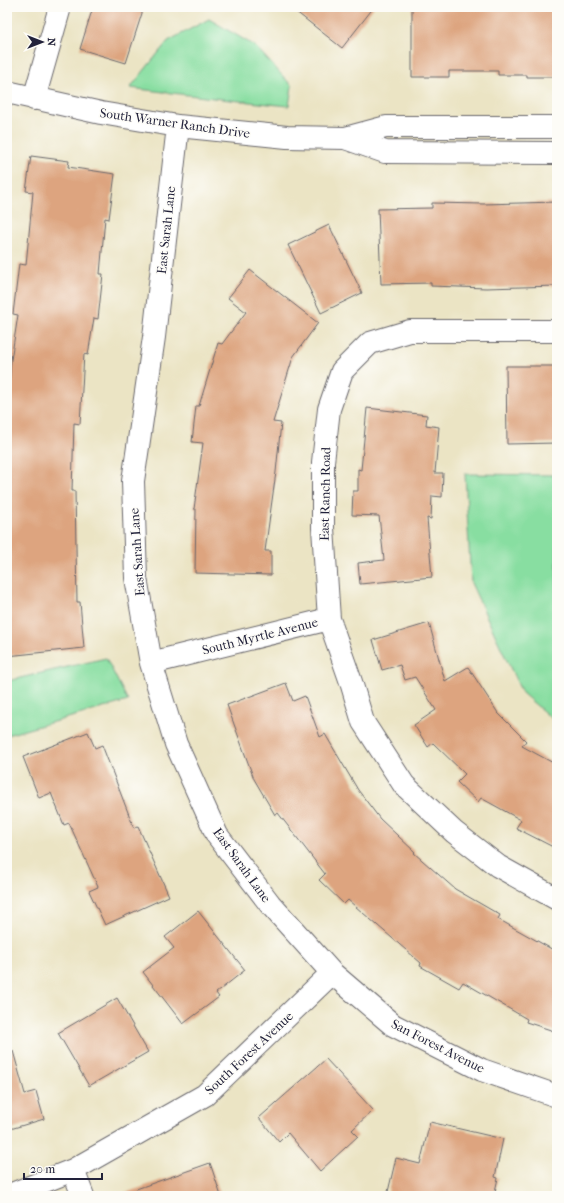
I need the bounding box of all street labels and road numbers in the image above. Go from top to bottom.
street label: South Warner Ranch Drive [99,105,252,141]
street label: East Sarah Lane [154,185,178,275]
street label: East Ranch Road [317,446,333,541]
street label: East Sarah Lane [126,507,148,597]
street label: South Myrtle Avenue [201,614,320,658]
street label: East Sarah Lane [210,825,274,906]
street label: South Forest Avenue [202,1008,296,1098]
street label: San Forest Avenue [389,1016,488,1076]

